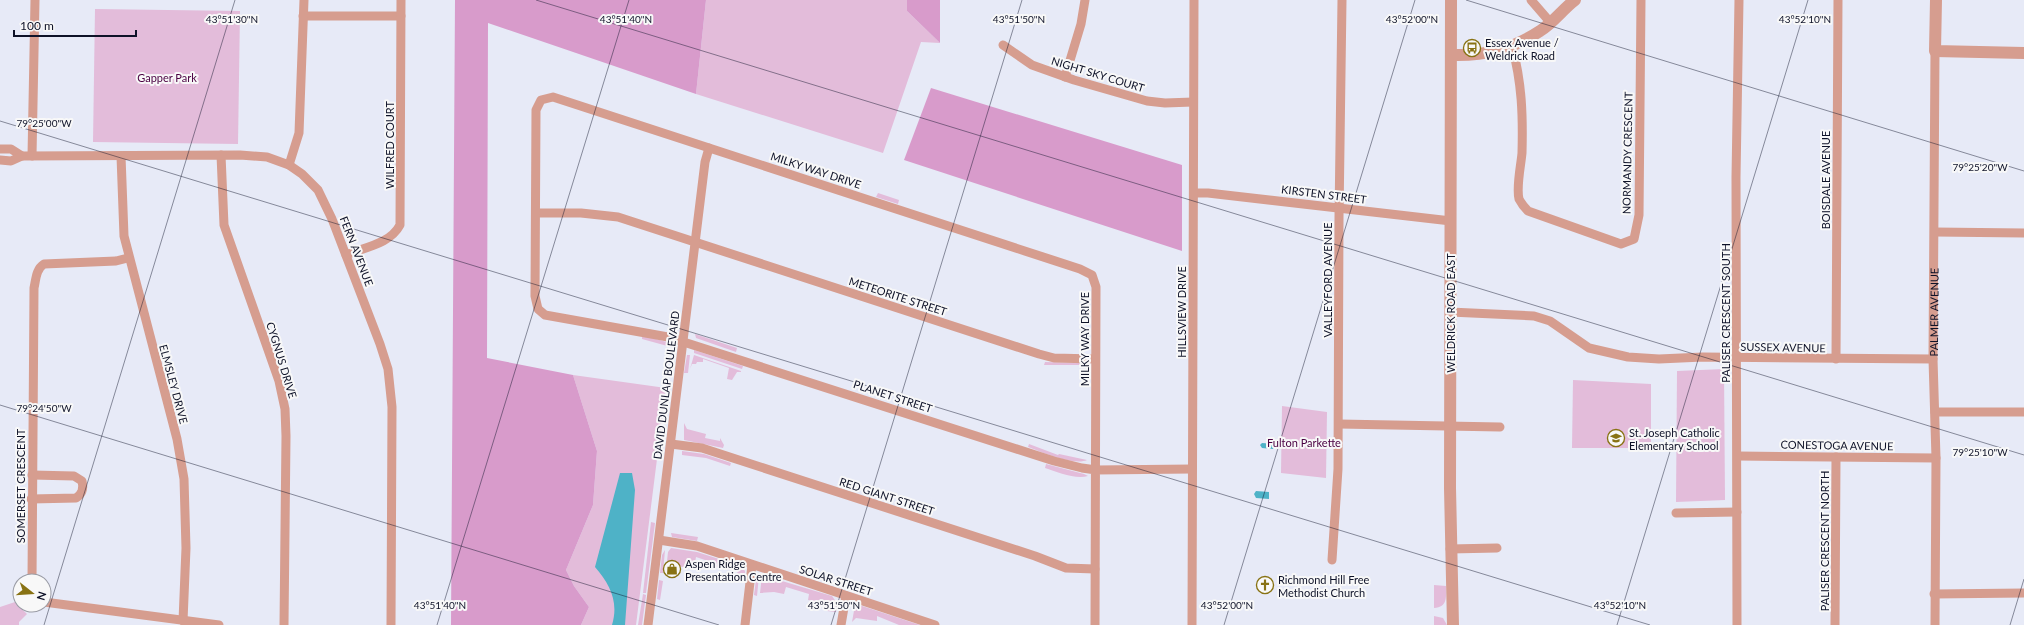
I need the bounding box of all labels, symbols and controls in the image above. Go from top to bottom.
scale bar [14,12,136,38]
text: 43°51'30"N [206,13,258,25]
text: 43°51'40"N [600,13,652,25]
text: 43°51'50"N [993,13,1045,25]
text: 43°52'00"N [1386,13,1438,25]
text: 43°52'10"N [1779,13,1831,25]
text: 100 m [20,18,54,33]
place label: Essex Avenue / Weldrick Road [1485,36,1559,62]
bus stop icon: Essex Avenue / Weldrick Road [1462,38,1482,58]
street label: NIGHT SKY COURT [1050,54,1147,94]
park label: Gapper Park [137,71,197,84]
street label: NORMANDY CRESCENT [1619,91,1635,214]
street label: WILFRED COURT [383,101,396,189]
text: 79°25'00"W [16,117,72,129]
street label: BOISDALE AVENUE [1819,131,1832,229]
street label: MILKY WAY DRIVE [769,149,863,191]
text: 79°25'20"W [1952,161,2008,173]
street label: KIRSTEN STREET [1281,182,1368,206]
street label: FERN AVENUE [338,214,376,288]
street label: VALLEYFORD AVENUE [1321,223,1334,337]
street label: PALISER CRESCENT SOUTH [1719,243,1732,383]
street label: WELDRICK ROAD EAST [1444,253,1457,373]
street label: HILLSVIEW DRIVE [1175,266,1188,358]
street label: PALMER AVENUE [1927,268,1940,356]
street label: METEORITE STREET [847,274,949,318]
street label: MILKY WAY DRIVE [1078,292,1091,386]
street label: DAVID DUNLAP BOULEVARD [650,310,682,460]
street label: CYGNUS DRIVE [264,320,300,400]
street label: SUSSEX AVENUE [1740,340,1826,354]
street label: ELMSLEY DRIVE [157,343,191,425]
street label: PLANET STREET [852,377,934,415]
text: 79°24'50"W [16,402,72,414]
place label: St. Joseph Catholic Elementary School [1629,426,1720,452]
street label: SOMERSET CRESCENT [14,428,27,543]
school or university icon: St. Joseph Catholic Elementary School [1606,428,1626,448]
park label: Fulton Parkette [1267,436,1341,449]
street label: CONESTOGA AVENUE [1781,438,1893,452]
text: 79°25'10"W [1952,446,2008,458]
street label: PALISER CRESCENT NORTH [1818,471,1831,611]
street label: RED GIANT STREET [838,475,937,518]
place label: Aspen Ridge Presentation Centre [685,557,782,583]
shop icon: Aspen Ridge Presentation Centre [662,559,682,579]
street label: SOLAR STREET [798,562,875,598]
north arrow [12,573,52,613]
place label: Richmond Hill Free Methodist Church [1278,573,1370,599]
church icon: Richmond Hill Free Methodist Church [1255,575,1275,595]
text: N [35,590,49,602]
text: 43°51'40"N [414,599,466,611]
text: 43°51'50"N [808,599,860,611]
text: 43°52'00"N [1201,599,1253,611]
text: 43°52'10"N [1594,599,1646,611]

